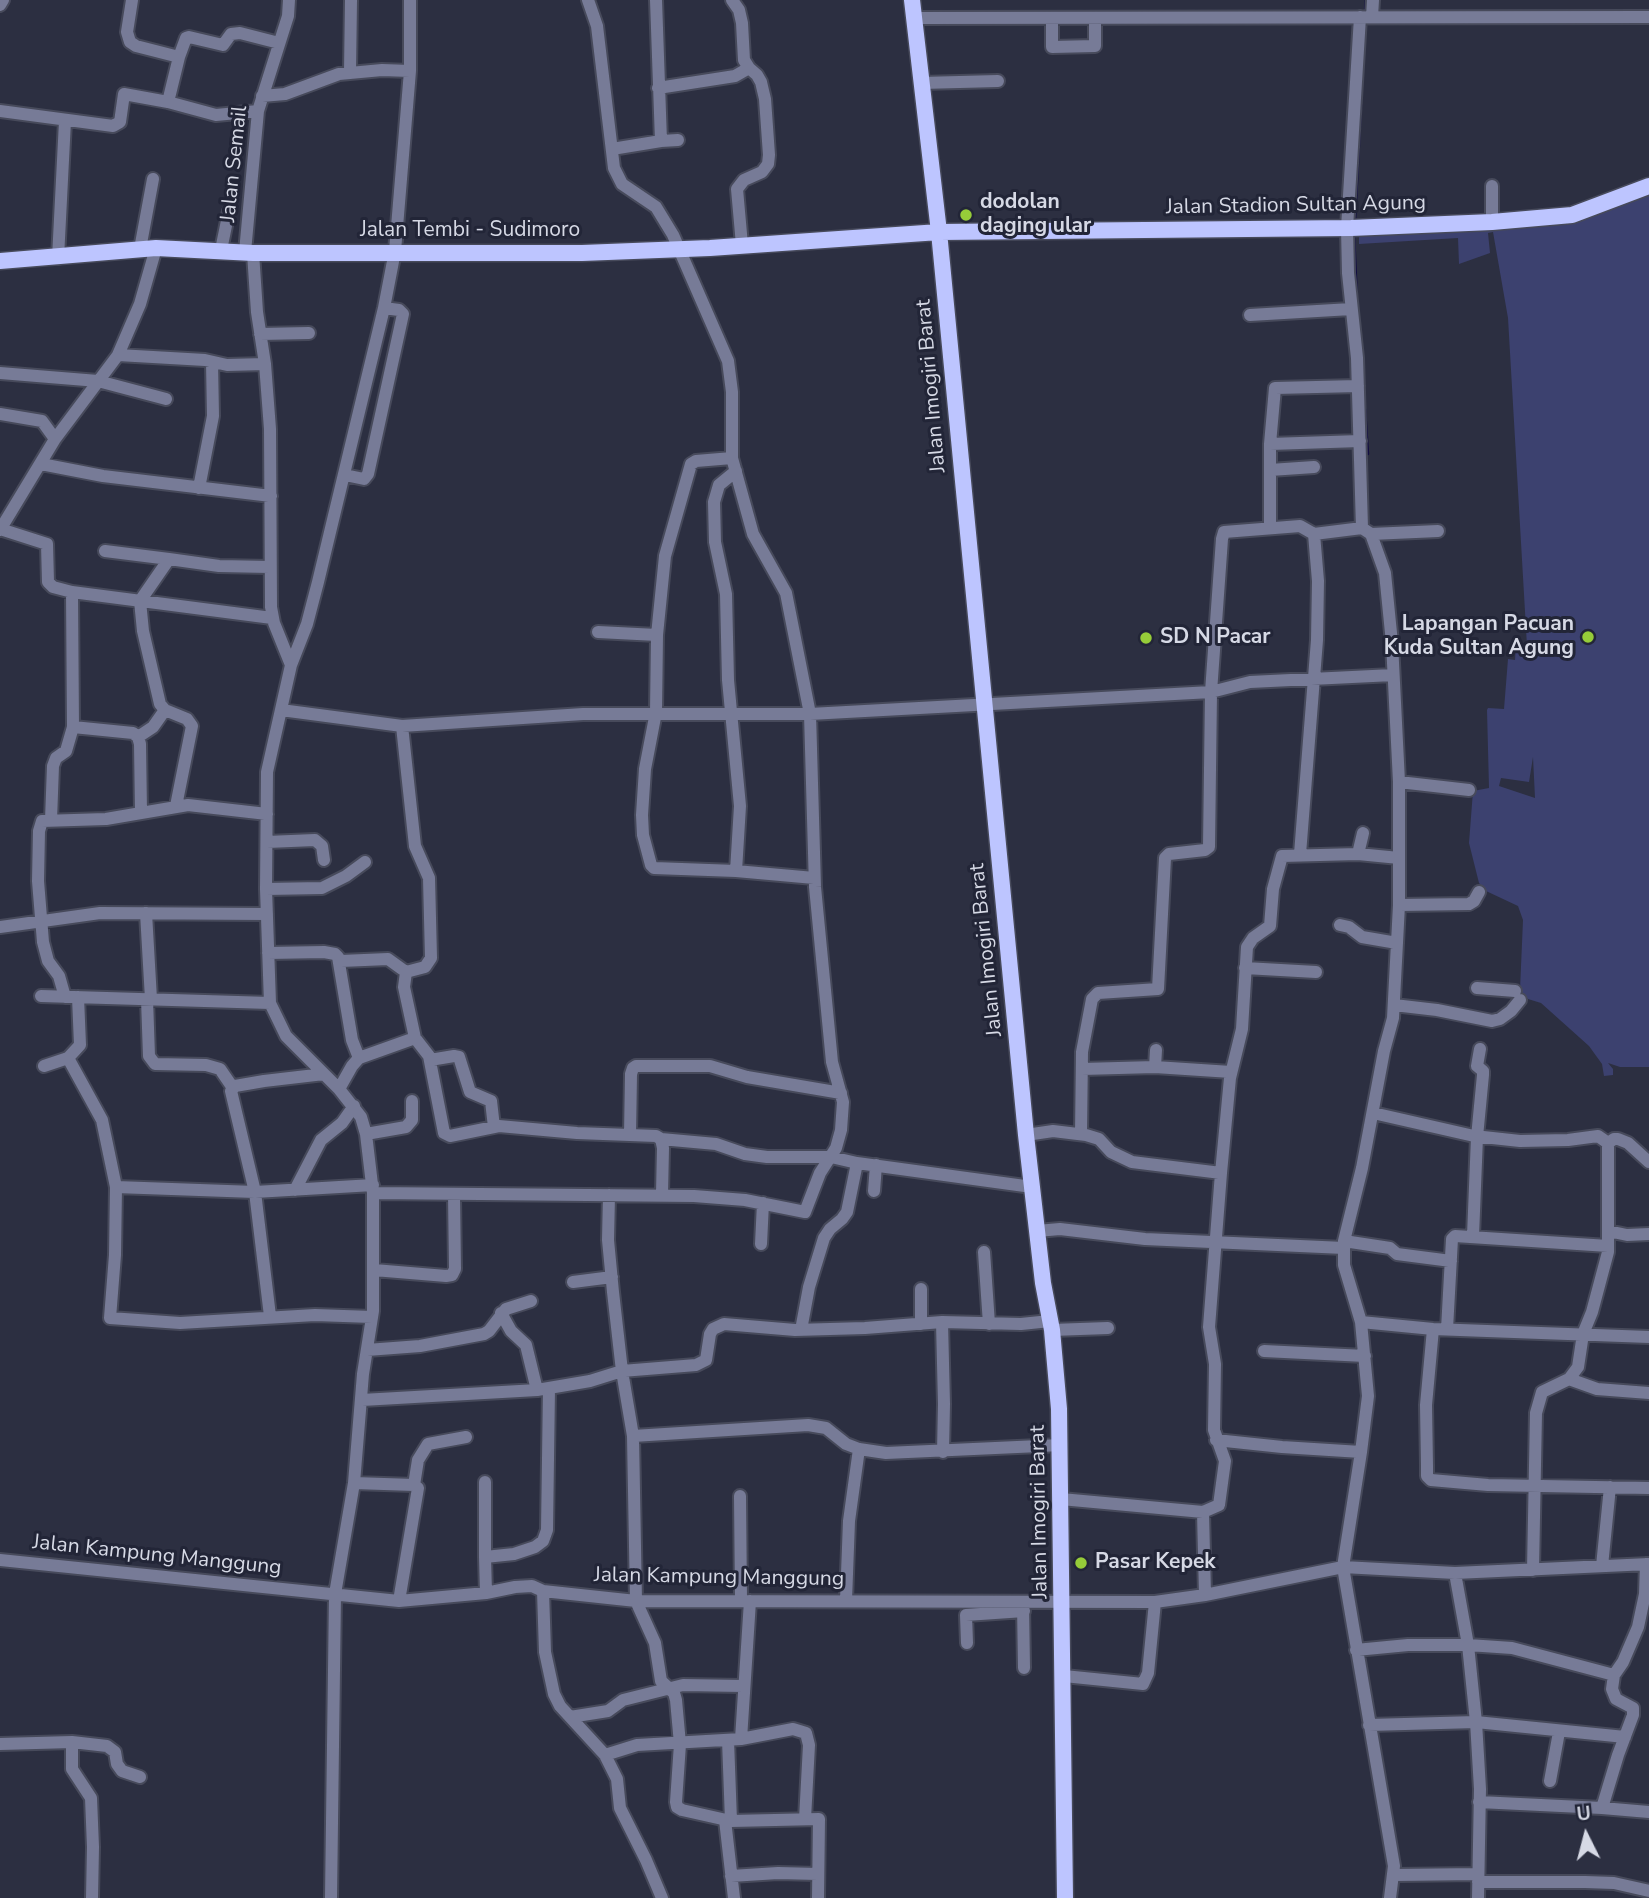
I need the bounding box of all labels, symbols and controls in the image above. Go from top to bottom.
street label: Jalan Semail [216,105,254,223]
place label: dodolan daging ular [980,190,1091,240]
street label: Jalan Stadion Sultan Agung [1166,191,1426,221]
marker: dodolan daging ular [958,207,974,223]
street label: Jalan Tembi - Sudimoro [360,218,580,244]
street label: Jalan Imogiri Barat [912,298,952,474]
place label: Lapangan Pacuan Kuda Sultan Agung [1384,612,1574,662]
place label: SD N Pacar [1160,625,1271,651]
marker: Lapangan Pacuan Kuda Sultan Agung [1580,629,1596,645]
marker: SD N Pacar [1138,630,1154,646]
street label: Jalan Imogiri Barat [965,862,1009,1038]
street label: Jalan Imogiri Barat [1026,1425,1054,1599]
street label: Jalan Kampung Manggung [31,1530,283,1582]
place label: Pasar Kepek [1095,1550,1216,1576]
marker: Pasar Kepek [1073,1555,1089,1571]
street label: Jalan Kampung Manggung [594,1563,844,1593]
north arrow [1551,1800,1621,1870]
text: U [1575,1800,1592,1828]

